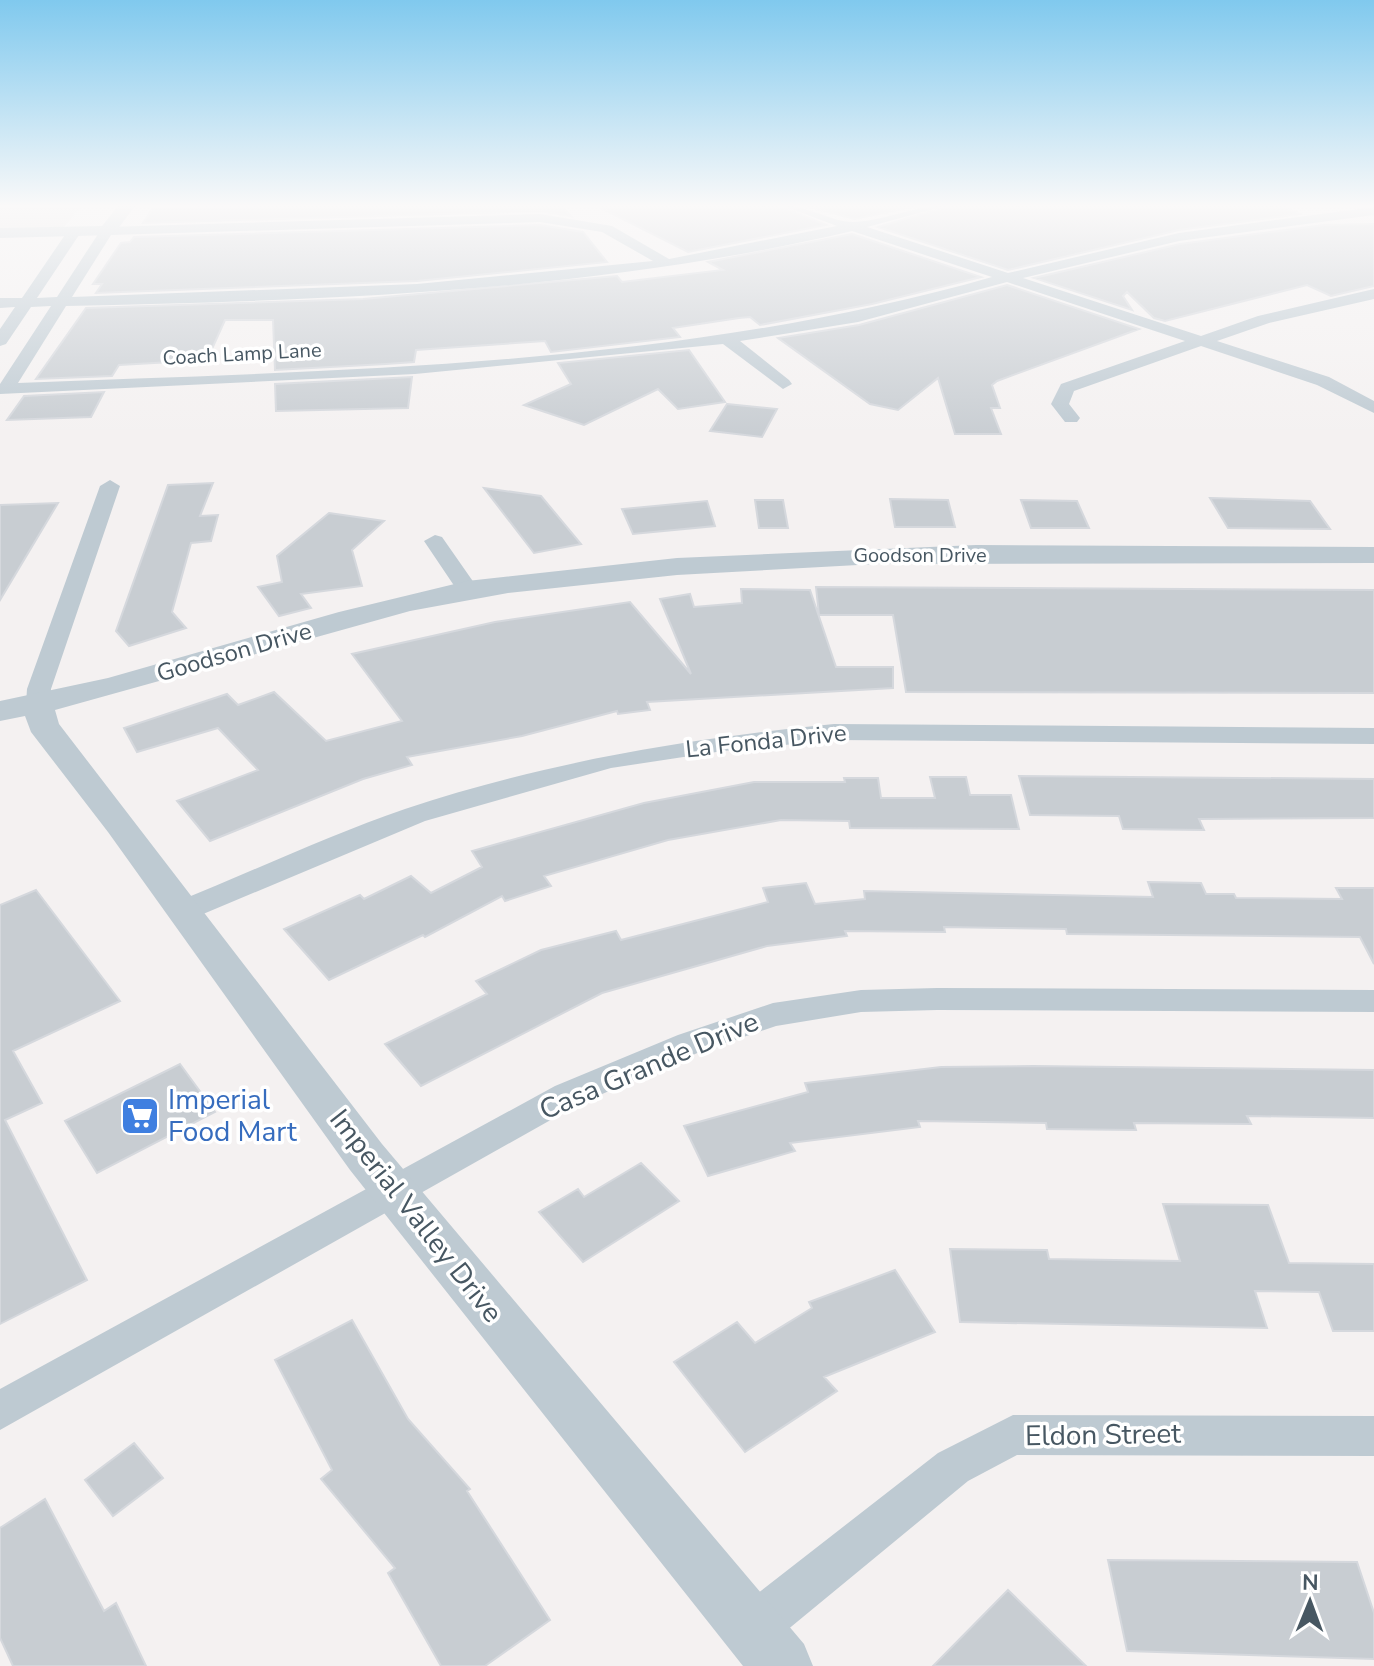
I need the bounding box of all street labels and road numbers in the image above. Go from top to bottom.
street label: Coach Lamp Lane [162,336,322,372]
street label: Goodson Drive [853,542,987,569]
street label: Goodson Drive [153,615,315,689]
street label: La Fonda Drive [684,717,848,765]
street label: Casa Grande Drive [534,1003,764,1129]
street label: Imperial Valley Drive [321,1102,511,1330]
street label: Eldon Street [1025,1415,1181,1455]

